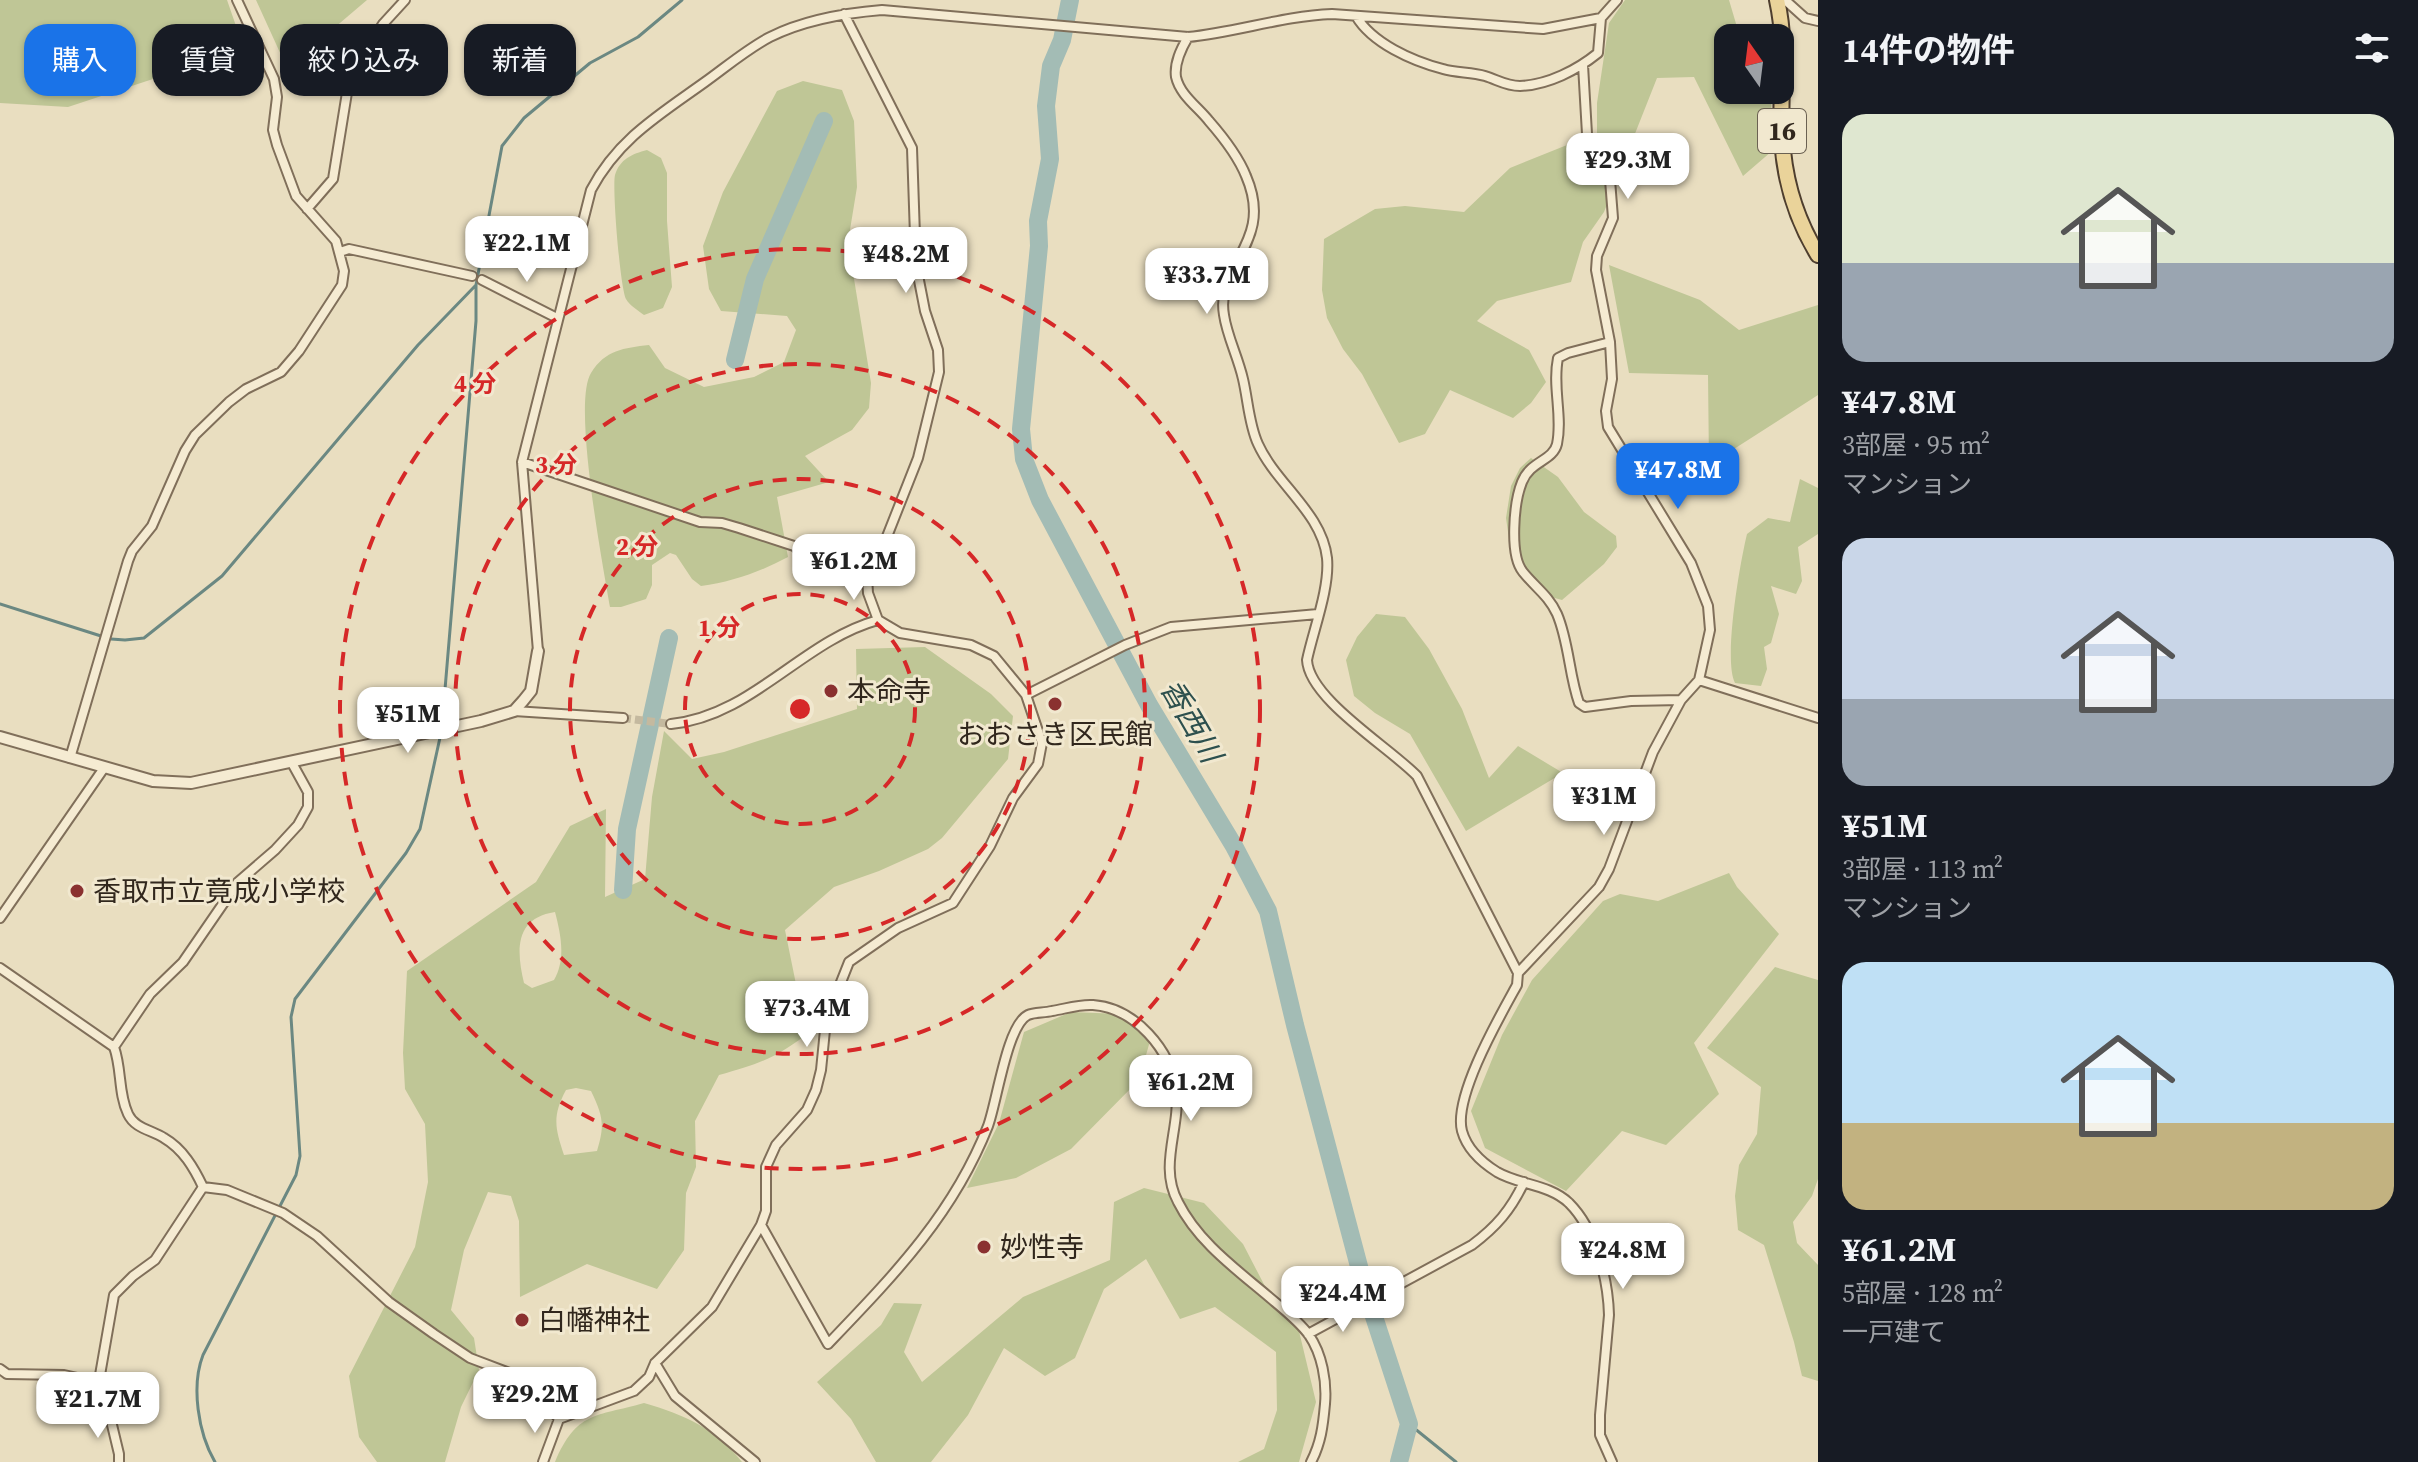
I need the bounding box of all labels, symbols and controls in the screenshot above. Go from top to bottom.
chip: 購入 [24,24,136,96]
chip: 賃貸 [152,24,264,96]
chip: 絞り込み [280,24,448,96]
chip: 新着 [464,24,576,96]
north arrow [1714,24,1794,104]
map controls [1714,24,1794,104]
icon: filters [2350,26,2394,70]
text: 14件の物件 [1842,27,2015,73]
road number: 16 [1758,109,1806,153]
pin: ¥29.3M [1563,133,1693,201]
text: ¥29.3M [1584,141,1672,177]
icon: home [2046,166,2190,310]
pin: ¥22.1M [462,216,592,284]
text: ¥22.1M [483,224,571,260]
pin: ¥48.2M [841,227,971,295]
text: ¥48.2M [862,235,950,271]
pin: ¥33.7M [1142,248,1272,316]
text: ¥33.7M [1163,256,1251,292]
text: 4 分 [454,367,496,400]
text: ¥47.8M [1842,378,1956,424]
text: 3部屋 · 95 m² [1842,427,1990,463]
pin: ¥47.8M [1613,443,1743,511]
text: 3 分 [535,448,577,481]
text: ¥47.8M [1634,451,1722,487]
text: マンション [1842,466,1972,502]
text: 2 分 [616,530,658,563]
pin: ¥61.2M [789,534,919,602]
text: ¥61.2M [810,542,898,578]
icon: home [2046,590,2190,734]
text: 1 分 [698,611,740,644]
place label: 本命寺 [847,672,931,710]
water label: 香西川 [1151,672,1233,773]
marker: 本命寺 [822,682,840,700]
pin: ¥51M [361,687,455,755]
text: ¥51M [375,695,441,731]
centre of rings [786,695,814,723]
marker: おおさき区民館 [1046,695,1064,713]
place label: おおさき区民館 [957,715,1153,753]
pin: ¥31M [1557,769,1651,837]
text: ¥31M [1571,777,1637,813]
text: ¥51M [1842,802,1928,848]
text: 3部屋 · 113 m² [1842,851,2003,887]
place label: 香取市立竟成小学校 [93,872,345,910]
marker: 香取市立竟成小学校 [68,882,86,900]
text: マンション [1842,890,1972,926]
pin: ¥73.4M [742,981,872,1049]
text: ¥73.4M [763,989,851,1025]
icon: home [2046,1014,2190,1158]
pin: ¥61.2M [1126,1055,1256,1123]
text: ¥61.2M [1147,1063,1235,1099]
pin: ¥24.8M [1558,1223,1688,1291]
text: ¥61.2M [1842,1226,1956,1272]
place label: 妙性寺 [1000,1228,1084,1266]
text: ¥24.8M [1579,1231,1667,1267]
marker: 妙性寺 [975,1238,993,1256]
pin: ¥24.4M [1278,1266,1408,1334]
text: ¥24.4M [1299,1274,1387,1310]
text: 5部屋 · 128 m² [1842,1275,2003,1311]
place label: 白幡神社 [538,1301,650,1339]
marker: 白幡神社 [513,1311,531,1329]
text: 一戸建て [1842,1314,1946,1350]
pin: ¥29.2M [470,1367,600,1435]
pin: ¥21.7M [33,1372,163,1440]
text: ¥29.2M [491,1375,579,1411]
text: ¥21.7M [54,1380,142,1416]

